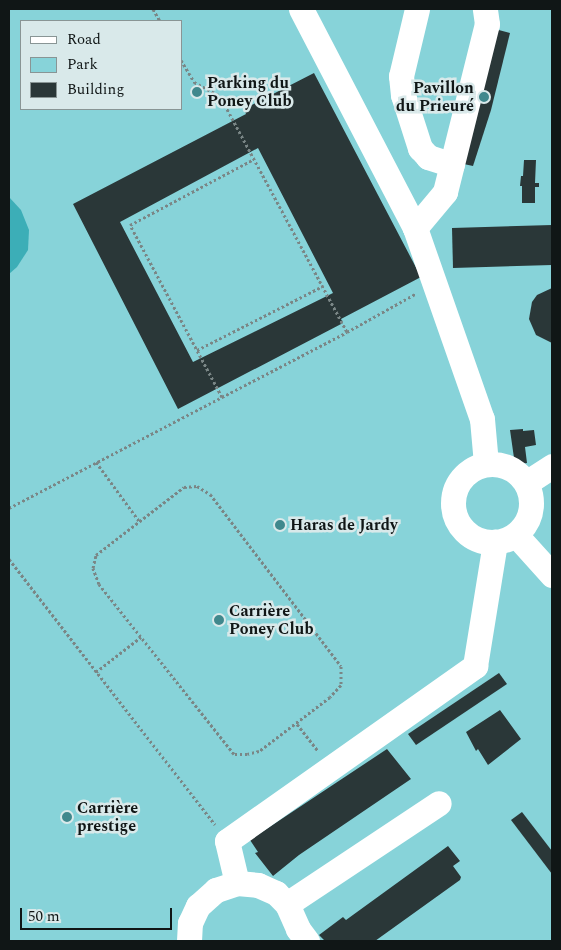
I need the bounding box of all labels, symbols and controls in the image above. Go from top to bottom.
legend [20,20,182,110]
text: Road [67,28,101,51]
text: Park [67,53,98,76]
place label: Parking du Poney Club [207,73,291,111]
text: Building [67,78,124,101]
place label: Pavillon du Prieuré [396,78,474,116]
marker: Parking du Poney Club [191,86,203,98]
marker: Pavillon du Prieuré [478,91,490,103]
place label: Haras de Jardy [290,515,398,535]
marker: Haras de Jardy [274,519,286,531]
place label: Carrière Poney Club [229,601,313,639]
marker: Carrière Poney Club [213,614,225,626]
place label: Carrière prestige [77,798,138,836]
marker: Carrière prestige [61,811,73,823]
scale bar [22,898,175,930]
text: 50 m [28,905,60,928]

